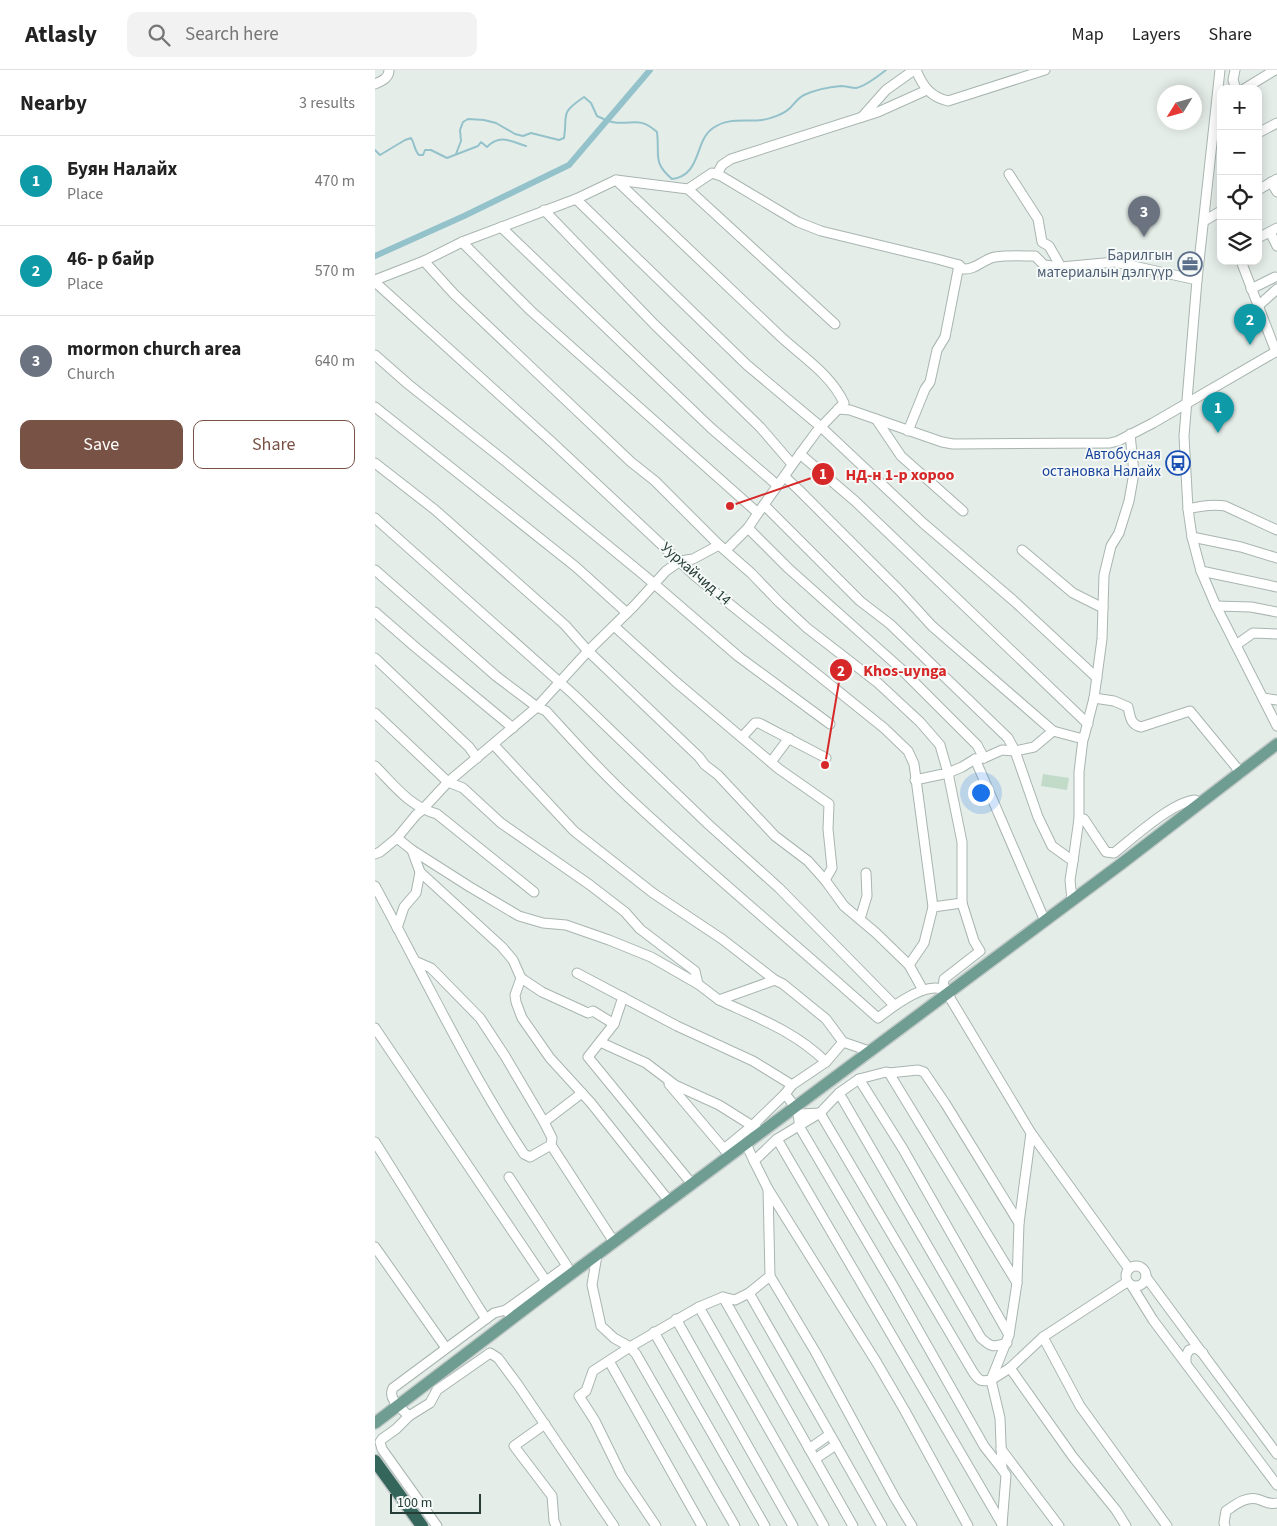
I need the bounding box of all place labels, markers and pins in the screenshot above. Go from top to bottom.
pin: 3 [1128,196,1160,237]
place label: Барилгын материалын дэлгүүр [1037,245,1173,283]
office icon: Барилгын материалын дэлгүүр [1177,251,1203,277]
pin: 2 [1234,304,1266,345]
pin: 1 [1202,392,1234,433]
place label: Автобусная остановка Налайх [1042,444,1161,482]
bus stop icon: Автобусная остановка Налайх [1165,450,1191,476]
callout: НД-н 1-р хороо [811,458,965,489]
callout: Khos-uynga [828,655,957,686]

